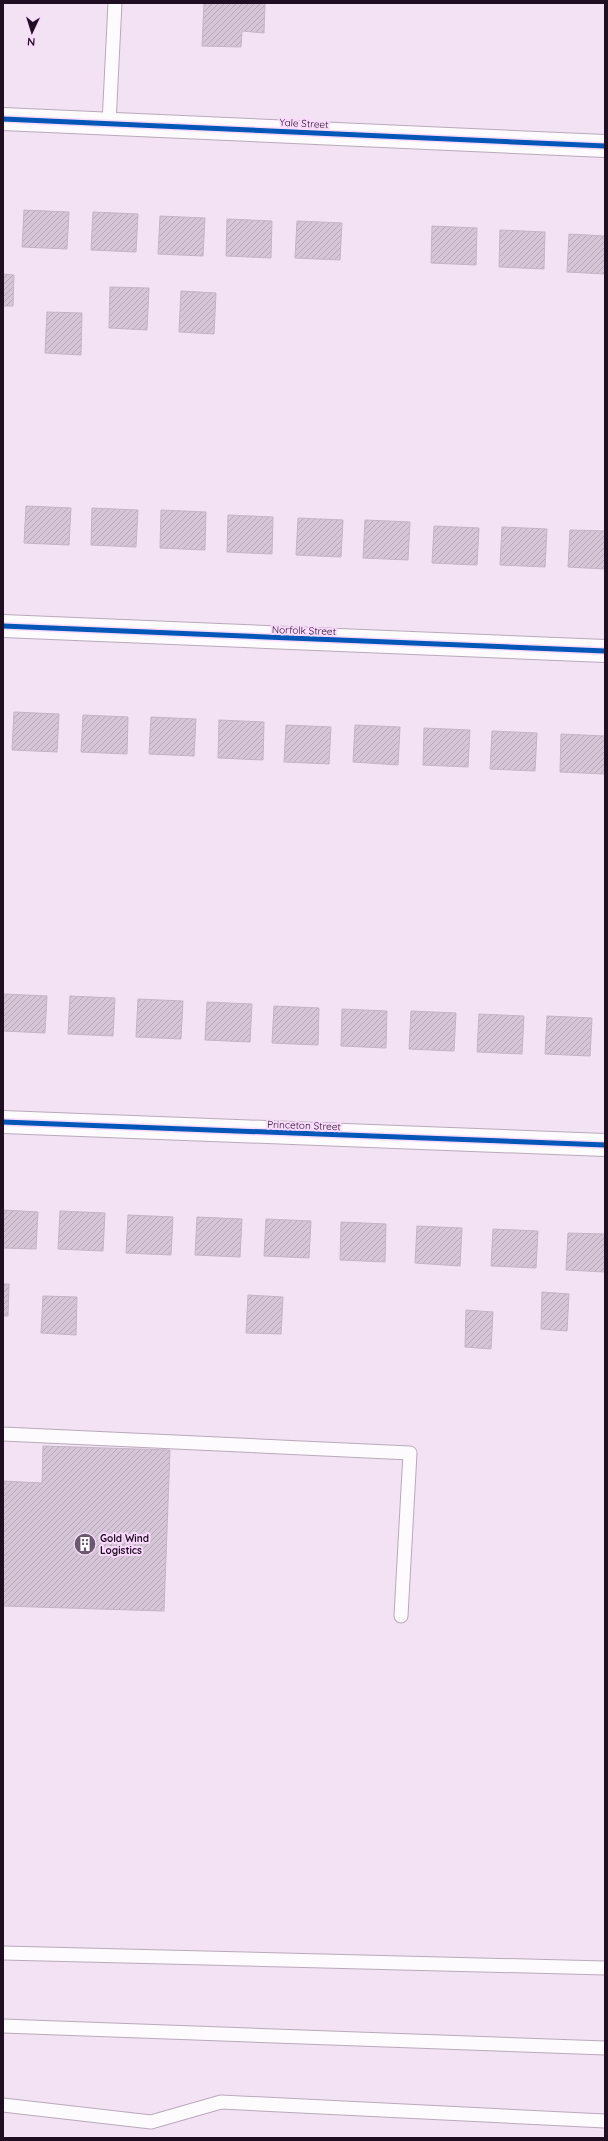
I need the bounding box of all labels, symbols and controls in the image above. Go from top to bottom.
north arrow [12,12,52,52]
text: N [27,35,36,49]
street label: Yale Street [279,116,330,131]
street label: Norfolk Street [272,623,337,638]
street label: Princeton Street [267,1118,342,1133]
building icon: Gold Wind Logistics [72,1531,98,1557]
place label: Gold Wind Logistics [100,1532,149,1557]

